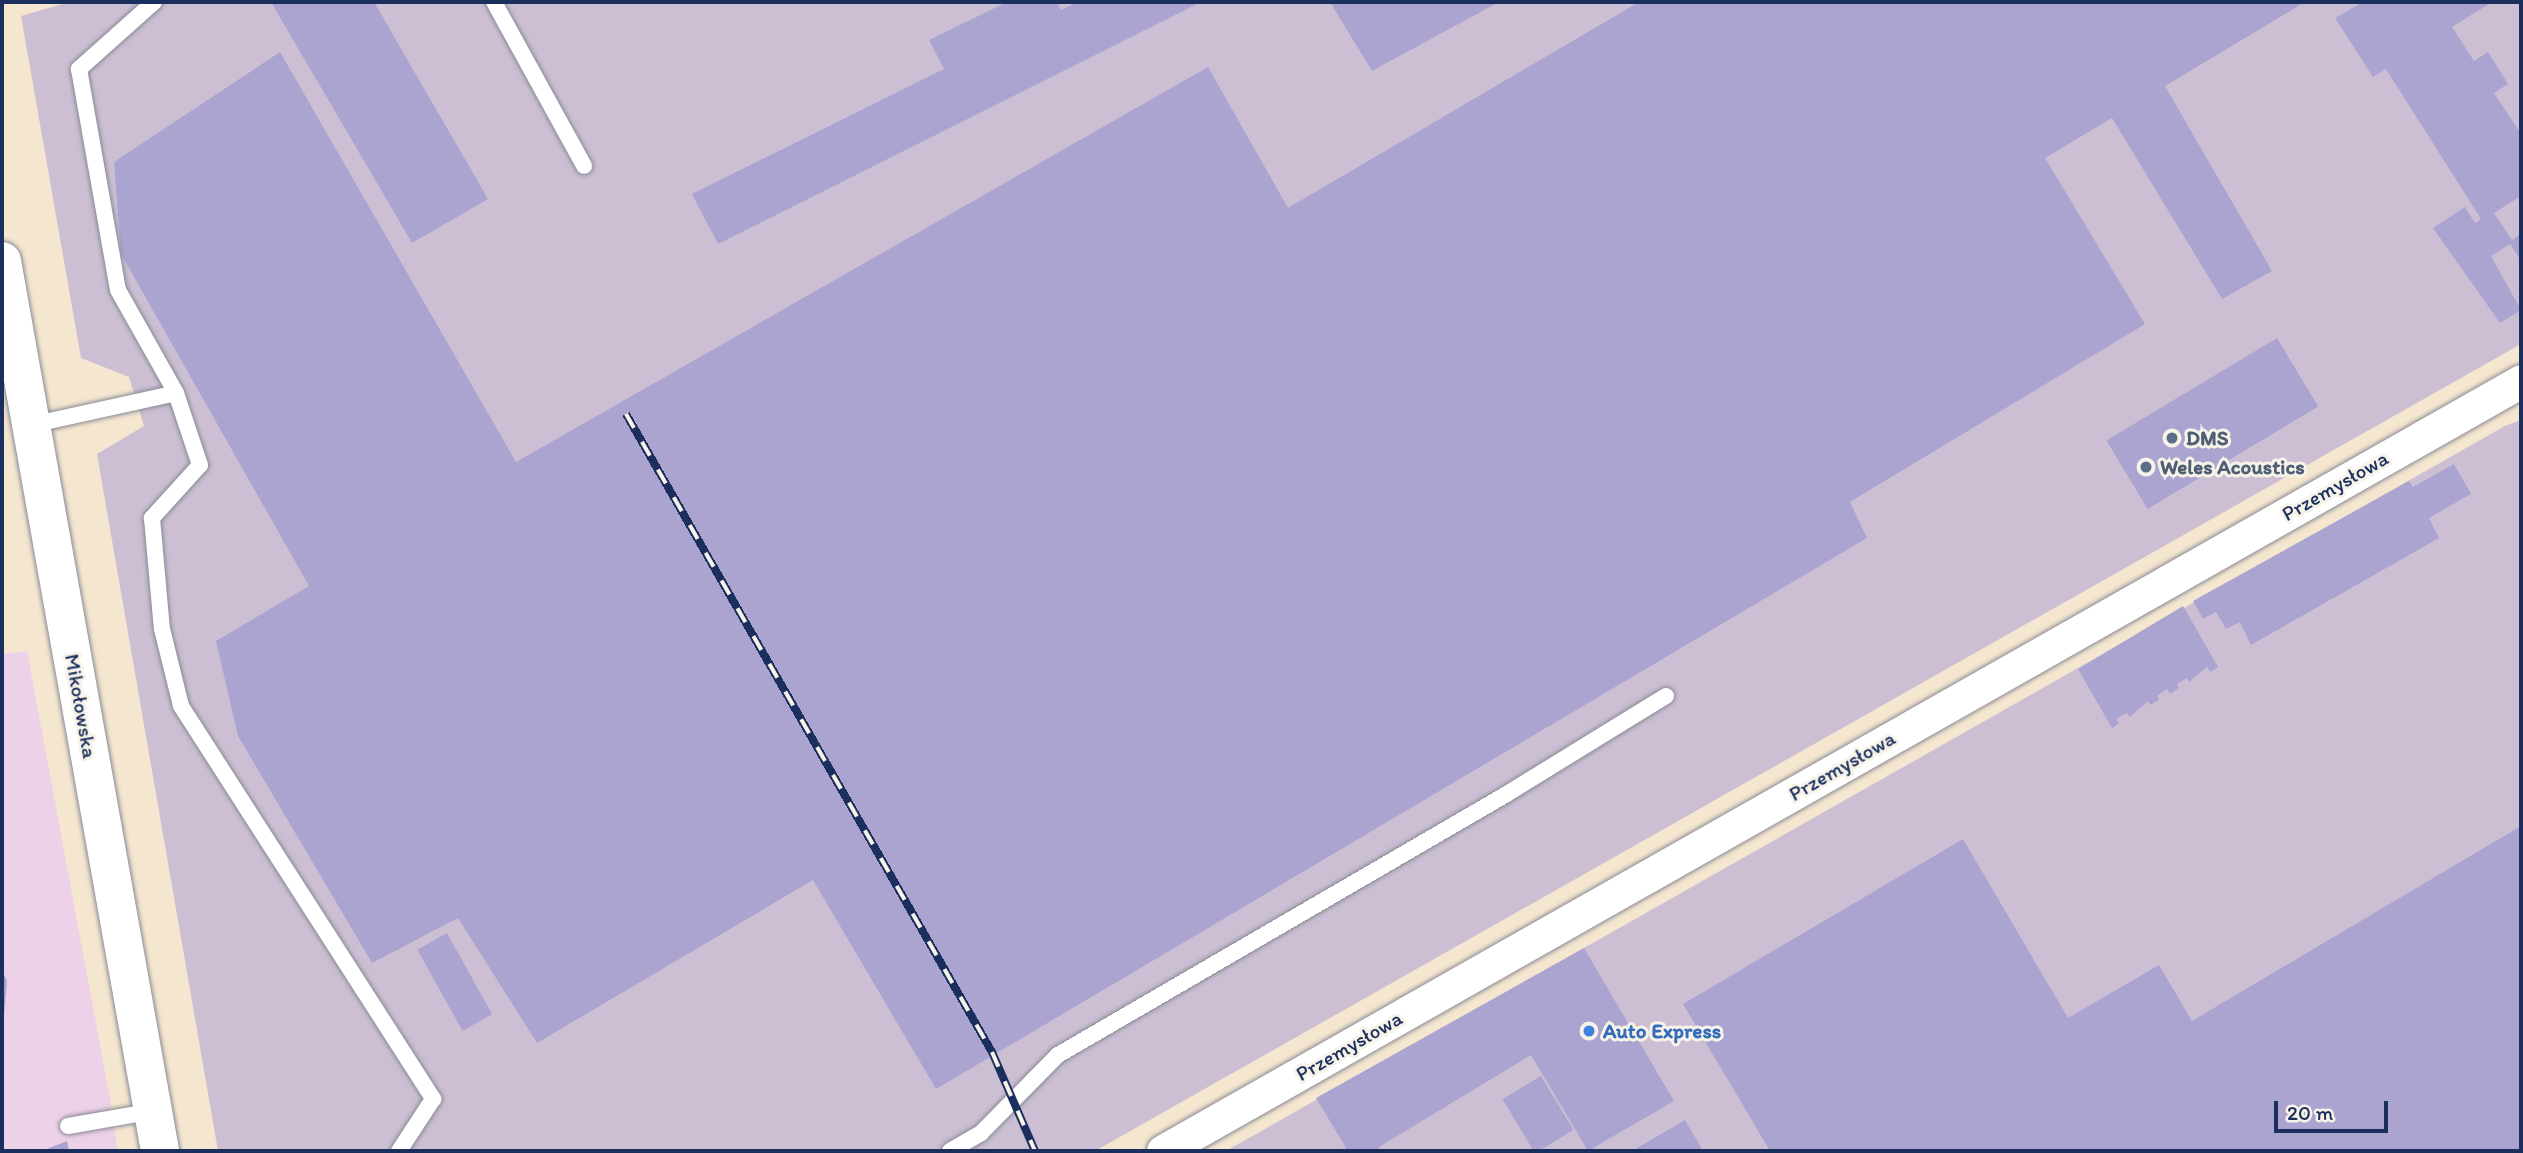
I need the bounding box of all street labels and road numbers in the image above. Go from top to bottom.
street label: Przemysłowa [2277,445,2393,527]
street label: Mikołowska [59,652,103,760]
street label: Przemysłowa [1784,725,1900,807]
street label: Przemysłowa [1291,1005,1407,1087]

